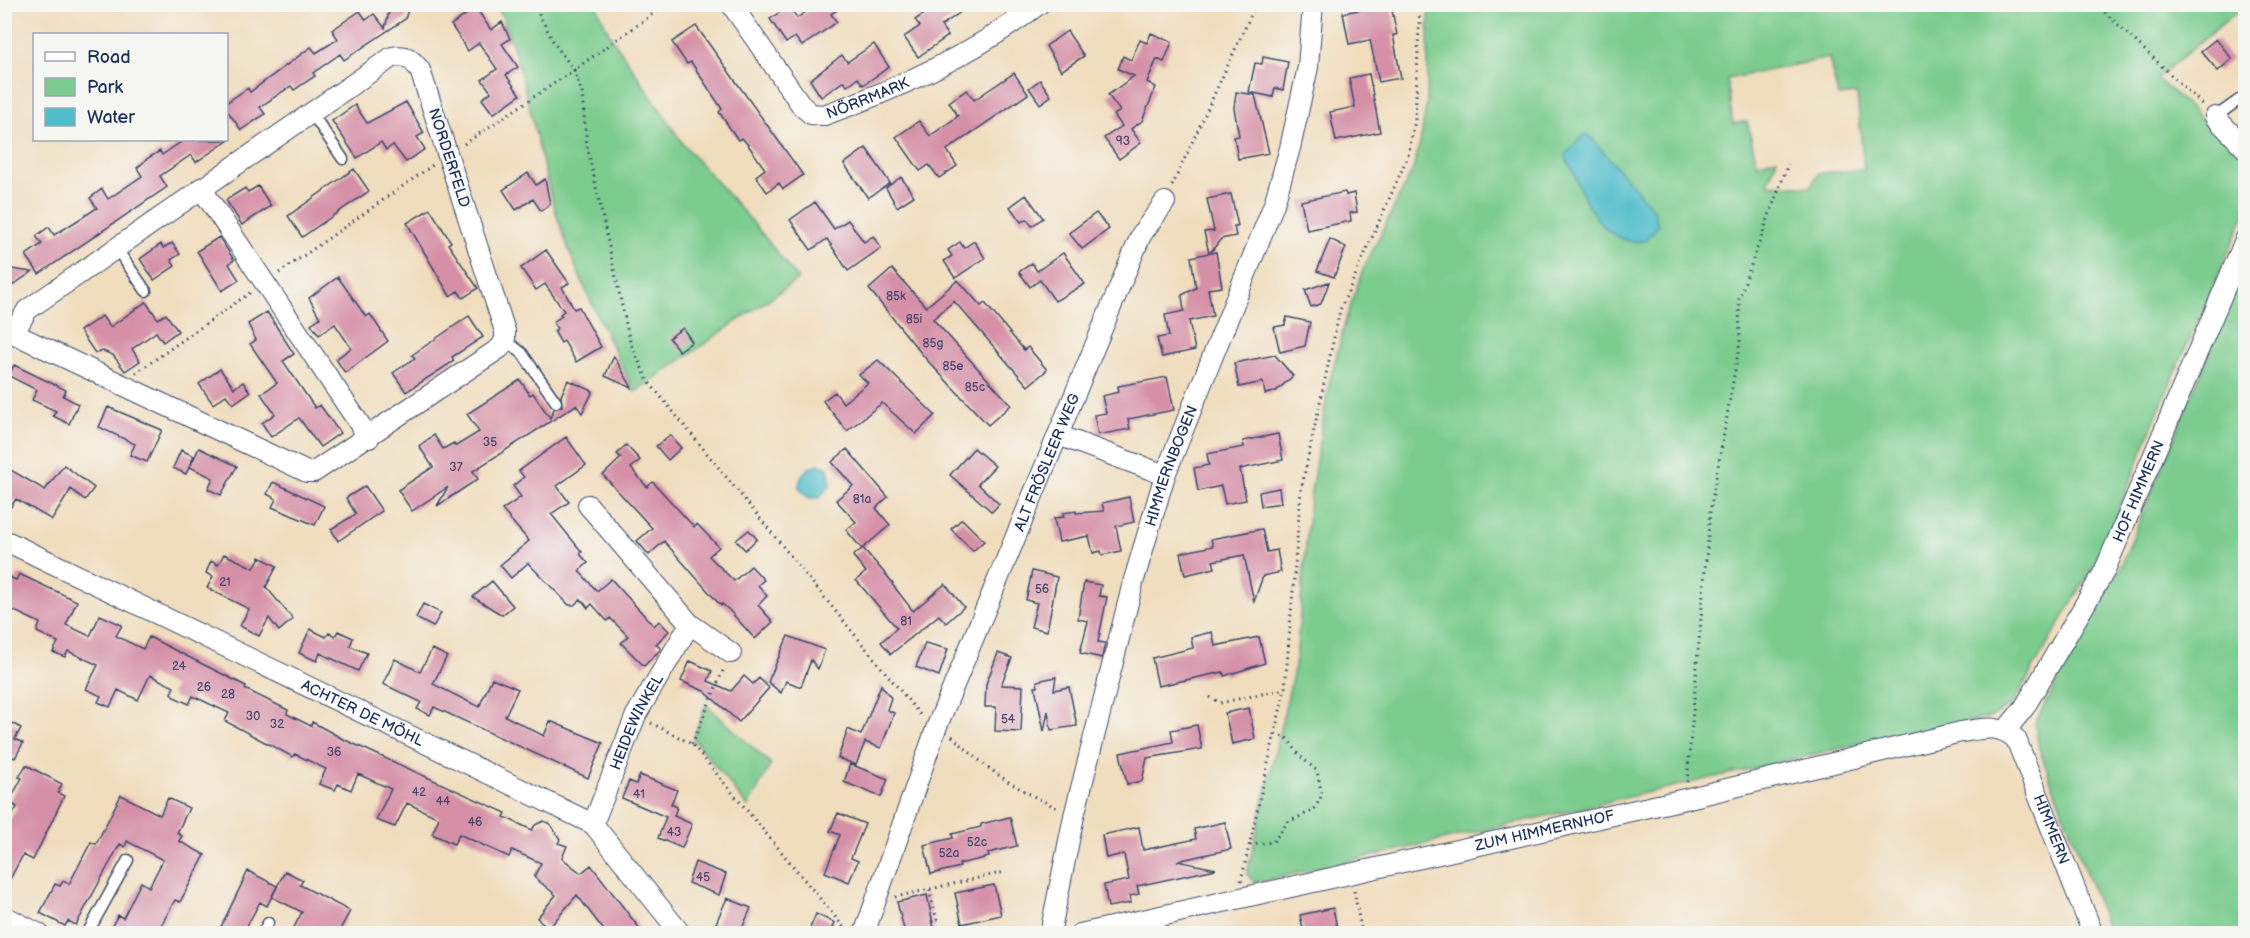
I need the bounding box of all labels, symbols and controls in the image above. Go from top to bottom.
legend [33,33,228,141]
text: Road [87,47,131,68]
street label: NÖRRMARK [824,73,912,123]
text: Park [87,77,123,98]
street label: NORDERFELD [424,106,474,210]
text: Water [87,107,135,128]
house number: 93 [1116,134,1130,149]
house number: 85k [886,289,906,304]
house number: 85i [906,312,923,327]
house number: 85g [923,336,943,351]
house number: 85e [943,359,964,374]
house number: 85c [965,380,985,395]
street label: ALT FRÖSLEER WEG [1010,391,1084,534]
street label: HIMMERNBOGEN [1141,403,1202,529]
house number: 35 [483,435,497,450]
street label: HOF HIMMERN [2108,437,2168,545]
house number: 37 [449,460,463,475]
house number: 81a [853,492,871,507]
house number: 21 [219,575,231,590]
house number: 56 [1035,582,1049,597]
house number: 81 [900,614,912,629]
house number: 24 [172,659,187,674]
street label: HEIDEWINKEL [606,670,668,773]
street label: ACHTER DE MÖHL [298,675,427,751]
house number: 26 [197,680,211,695]
house number: 28 [221,687,235,702]
house number: 30 [246,709,260,724]
house number: 54 [1001,712,1016,727]
house number: 32 [270,717,284,732]
house number: 36 [327,745,341,760]
house number: 42 [412,785,426,800]
house number: 41 [633,787,645,802]
street label: HIMMERN [2029,792,2074,867]
house number: 44 [436,794,451,809]
street label: ZUM HIMMERNHOF [1472,806,1616,855]
house number: 46 [468,815,482,830]
house number: 43 [667,825,681,840]
house number: 52c [967,835,987,850]
house number: 52a [939,846,960,861]
house number: 45 [696,870,710,885]

